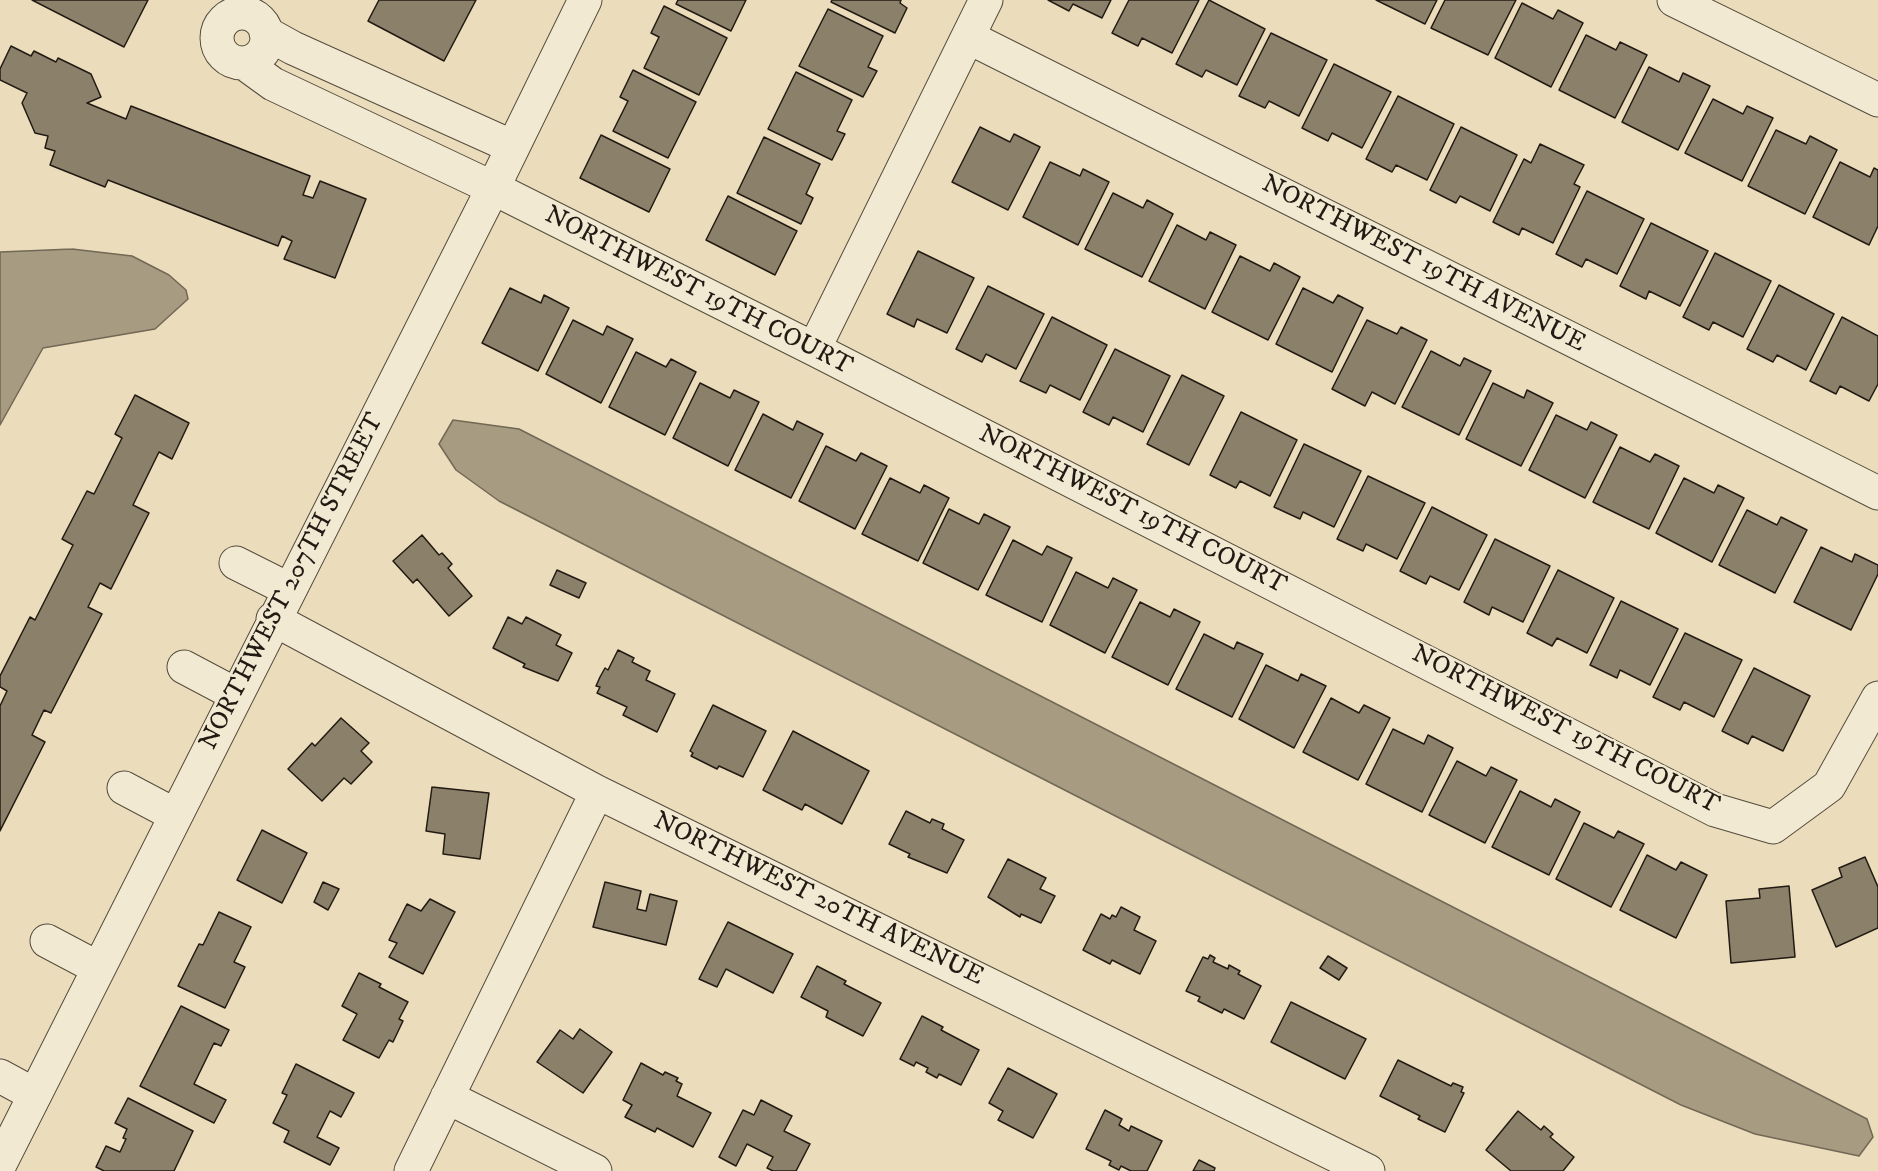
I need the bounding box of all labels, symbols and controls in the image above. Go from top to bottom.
street label: NORTHWEST 19TH AVENUE [1256,170,1590,360]
street label: NORTHWEST 19TH COURT [539,201,857,383]
street label: NORTHWEST 207TH STREET [194,408,392,756]
street label: NORTHWEST 19TH COURT [973,420,1291,602]
street label: NORTHWEST 19TH COURT [1406,640,1724,822]
street label: NORTHWEST 20TH AVENUE [648,806,988,994]

